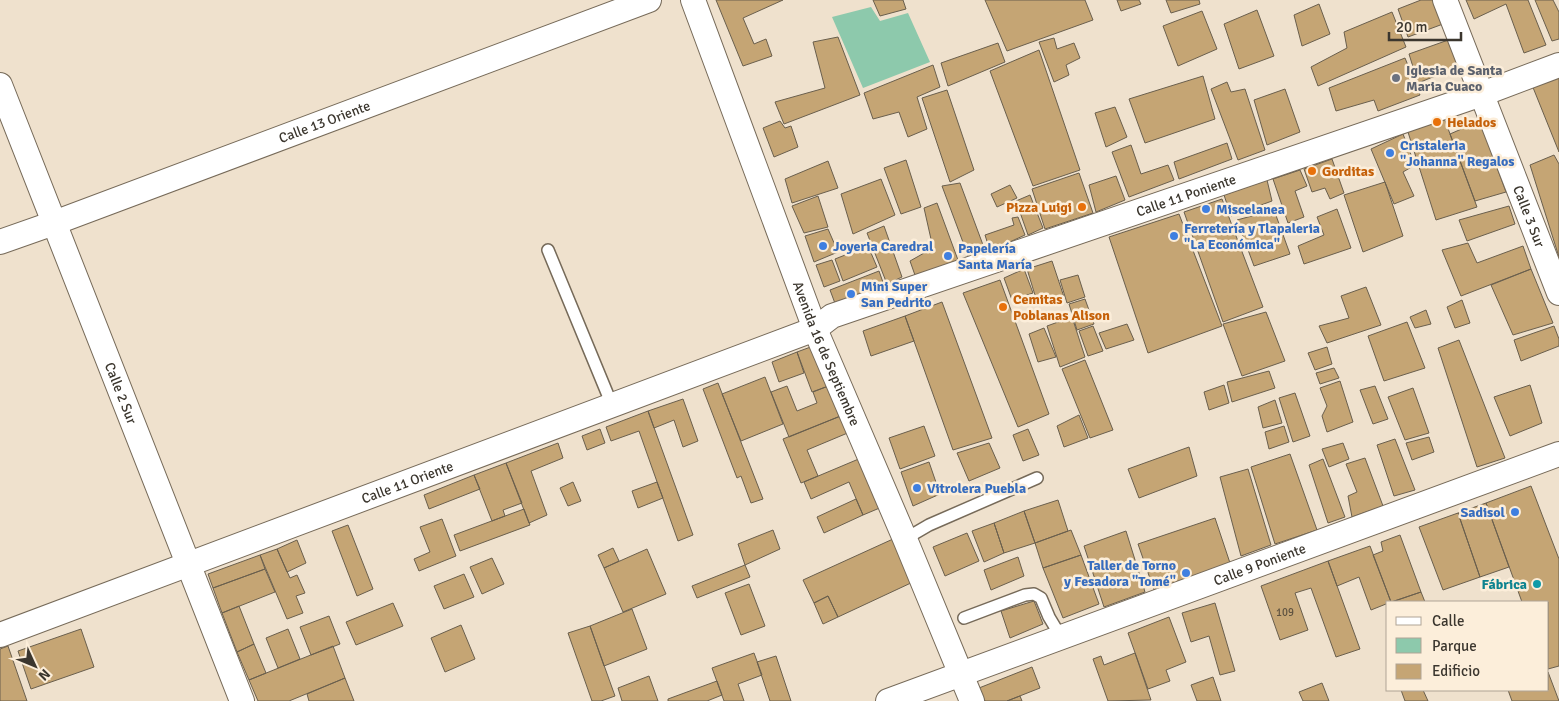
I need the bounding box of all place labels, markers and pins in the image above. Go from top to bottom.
place label: Iglesia de Santa Maria Cuaco [1406,62,1502,95]
marker: Iglesia de Santa Maria Cuaco [1390,72,1402,84]
place label: Helados [1447,114,1496,131]
marker: Helados [1431,116,1443,128]
place label: Cristaleria "Johanna" Regalos [1400,137,1515,170]
marker: Cristaleria "Johanna" Regalos [1384,147,1396,159]
place label: Gorditas [1322,163,1374,180]
marker: Gorditas [1306,165,1318,177]
place label: Pizza Luigi [1006,199,1072,216]
marker: Pizza Luigi [1076,201,1088,213]
place label: Miscelanea [1216,201,1285,218]
marker: Miscelanea [1200,203,1212,215]
place label: Ferretería y Tlapaleria "La Económica" [1184,220,1320,253]
marker: Ferretería y Tlapaleria "La Económica" [1168,230,1180,242]
place label: Joyeria Caredral [833,238,934,255]
marker: Joyeria Caredral [817,240,829,252]
place label: Papelería Santa María [958,240,1032,273]
marker: Papelería Santa María [942,250,954,262]
place label: Mini Super San Pedrito [861,278,932,311]
marker: Mini Super San Pedrito [845,288,857,300]
place label: Cemitas Poblanas Alison [1013,291,1110,324]
marker: Cemitas Poblanas Alison [997,301,1009,313]
place label: Vitrolera Puebla [927,480,1026,497]
marker: Vitrolera Puebla [911,482,923,494]
place label: Sadisol [1460,504,1506,521]
marker: Sadisol [1509,506,1521,518]
place label: Taller de Torno y Fesadora "Tomé" [1063,557,1176,590]
marker: Taller de Torno y Fesadora "Tomé" [1180,567,1192,579]
place label: Fábrica [1482,576,1527,593]
marker: Fábrica [1531,578,1543,590]

